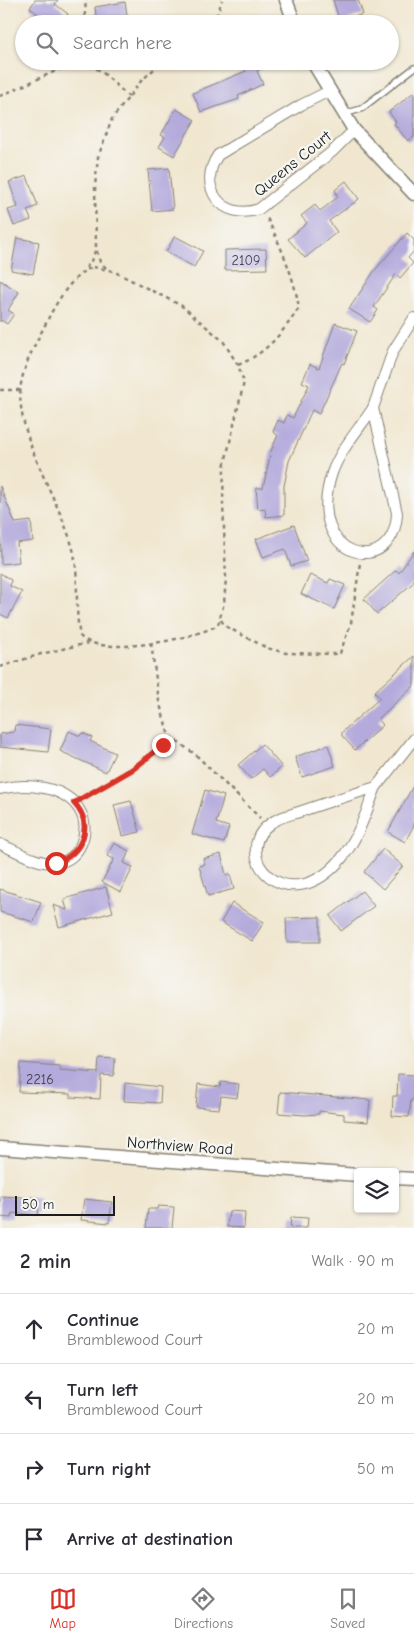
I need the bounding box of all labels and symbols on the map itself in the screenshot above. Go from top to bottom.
street label: Queens Court [251,127,335,200]
house number: 2109 [232,252,260,269]
route end [152,734,175,757]
route start [45,852,68,875]
house number: 2216 [26,1071,54,1088]
street label: Northview Road [126,1133,234,1159]
scale bar [15,1193,115,1216]

